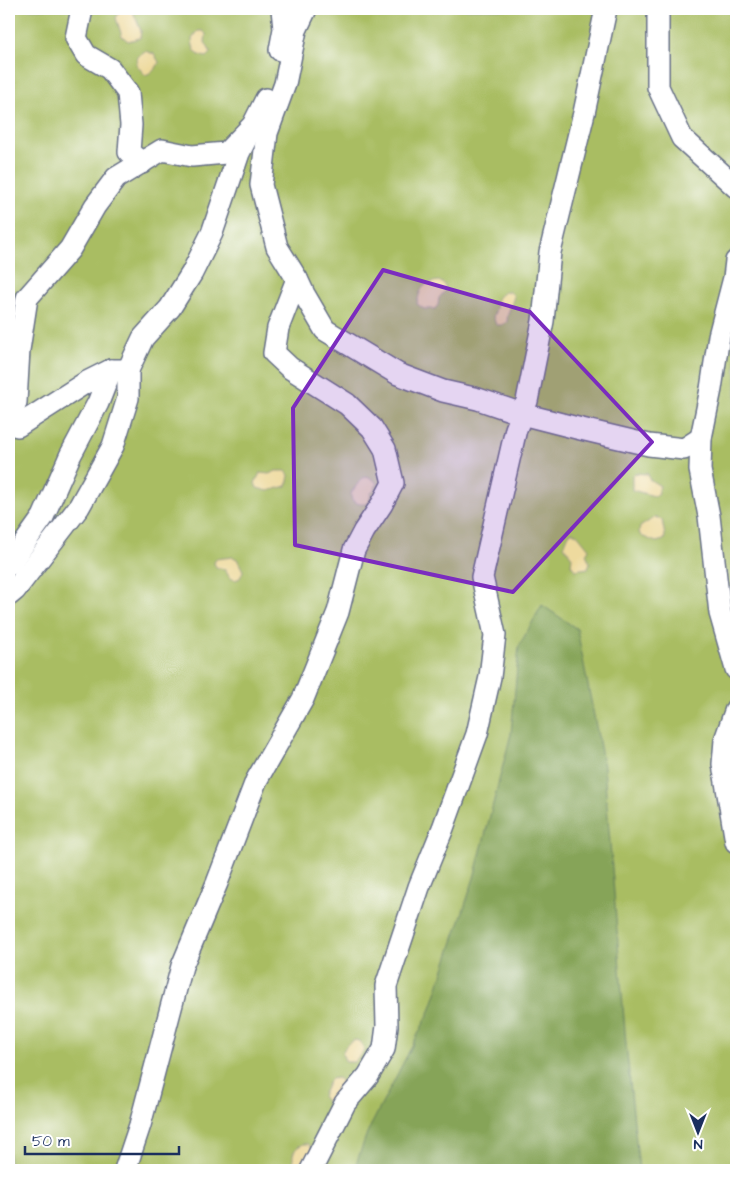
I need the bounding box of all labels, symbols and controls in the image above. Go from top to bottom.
north arrow [672,1106,722,1156]
scale bar [25,1124,179,1156]
text: 50 m [32,1131,70,1152]
text: N [693,1134,702,1154]

